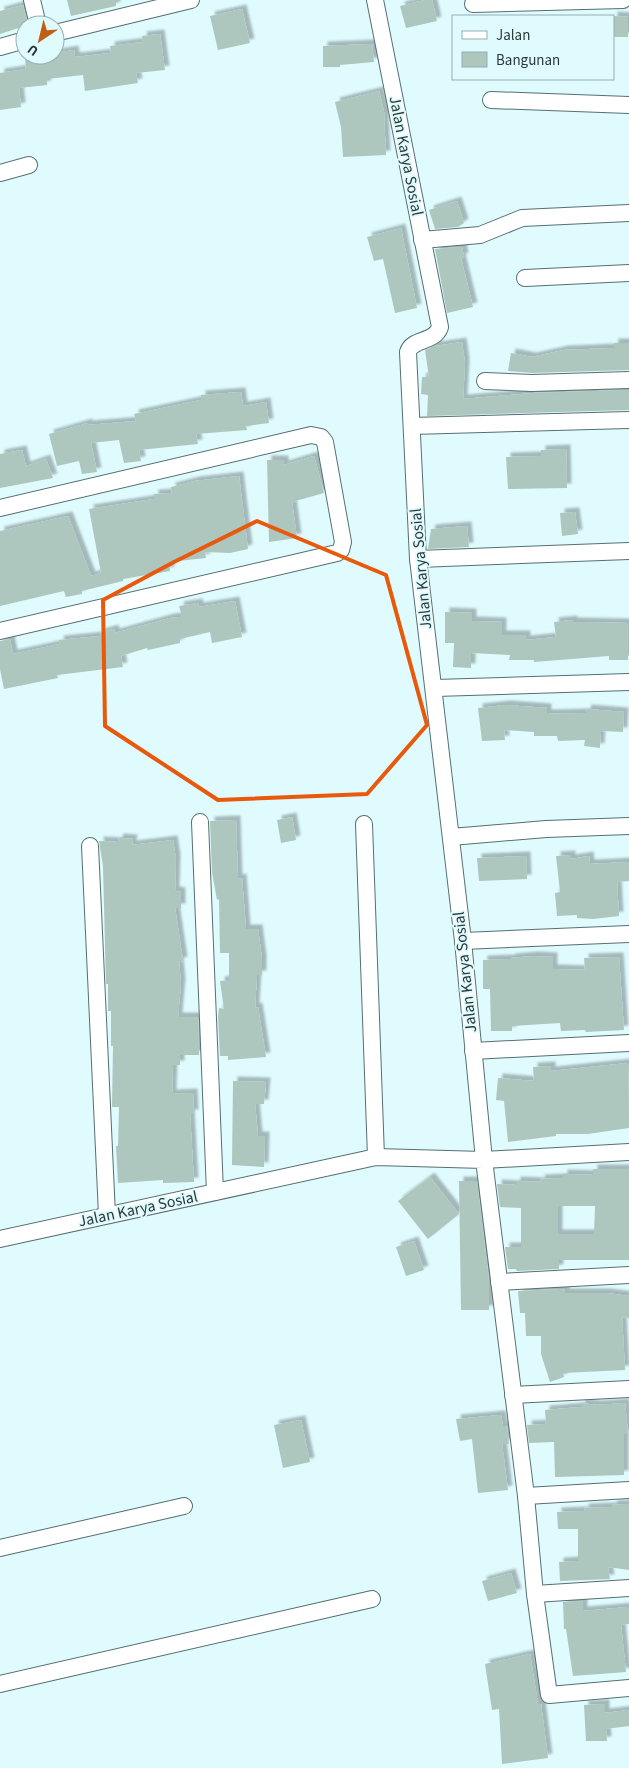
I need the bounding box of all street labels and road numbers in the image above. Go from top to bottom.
street label: Jalan Karya Sosial [384,94,428,218]
street label: Jalan Karya Sosial [405,508,437,630]
street label: Jalan Karya Sosial [448,910,482,1034]
street label: Jalan Karya Sosial [76,1186,200,1232]

